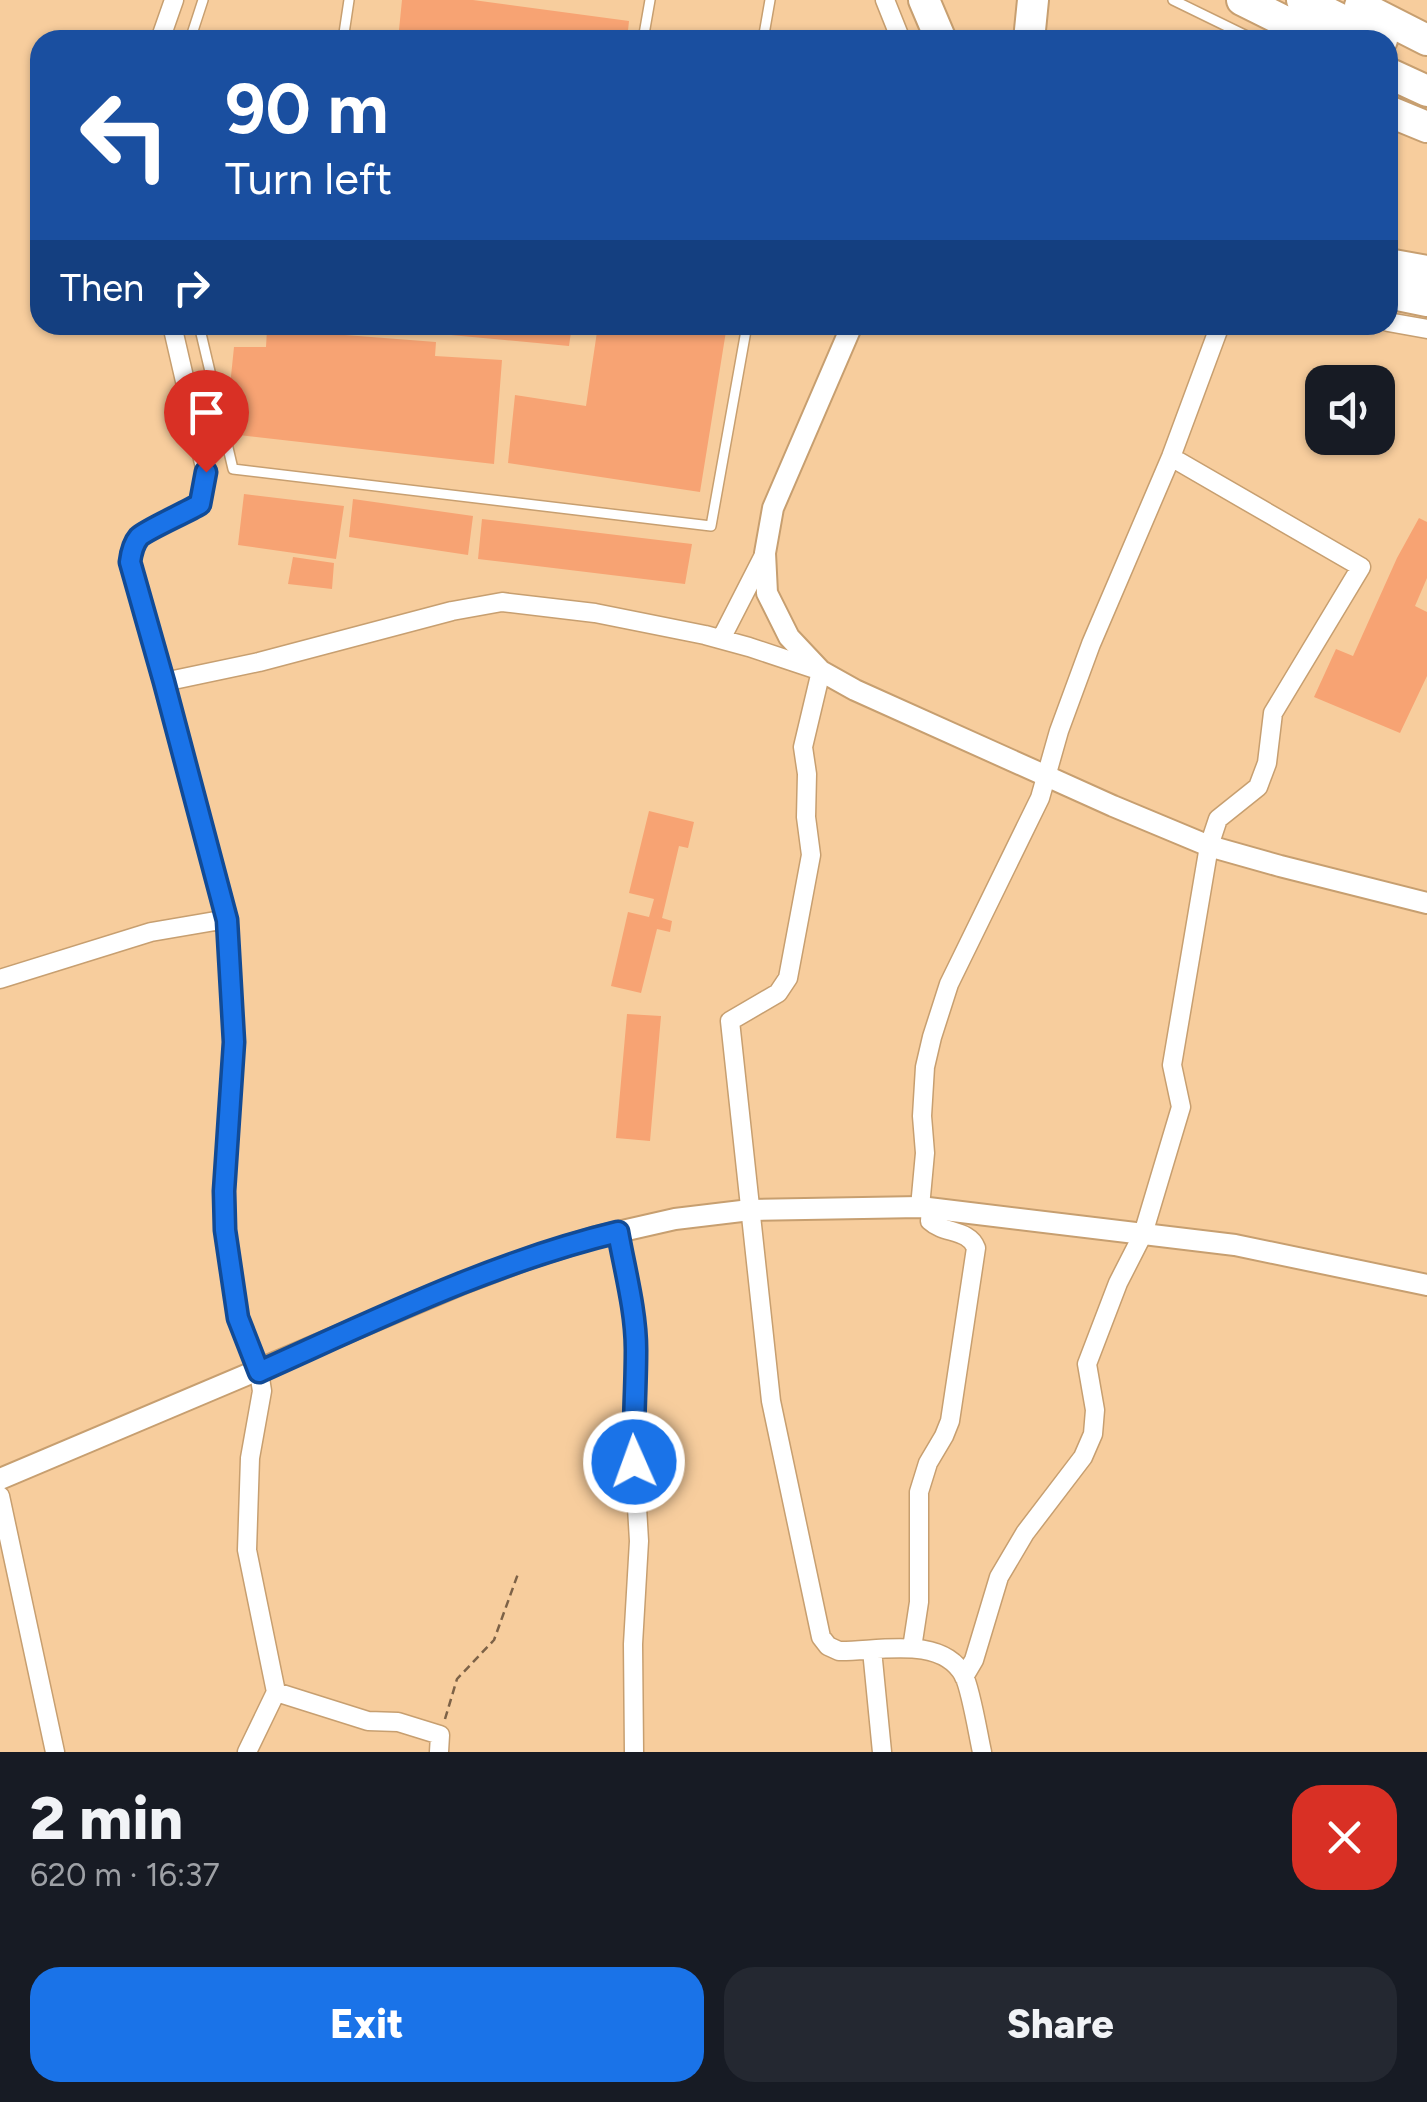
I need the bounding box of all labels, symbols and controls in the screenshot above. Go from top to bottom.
text: 90 m [225,66,389,151]
icon: left [60,70,190,200]
text: Turn left [225,151,392,205]
icon: right [164,260,219,315]
text: Then [60,265,144,311]
map controls [1305,365,1395,455]
button: sound [1305,365,1395,455]
pin [164,370,249,473]
icon: arrive [179,385,234,440]
position arrow [582,1410,686,1514]
text: 2 min [30,1782,183,1854]
button: close [1292,1785,1397,1890]
text: 620 m · 16:37 [30,1856,220,1894]
button: Exit [30,1967,704,2082]
button: Share [724,1967,1397,2082]

